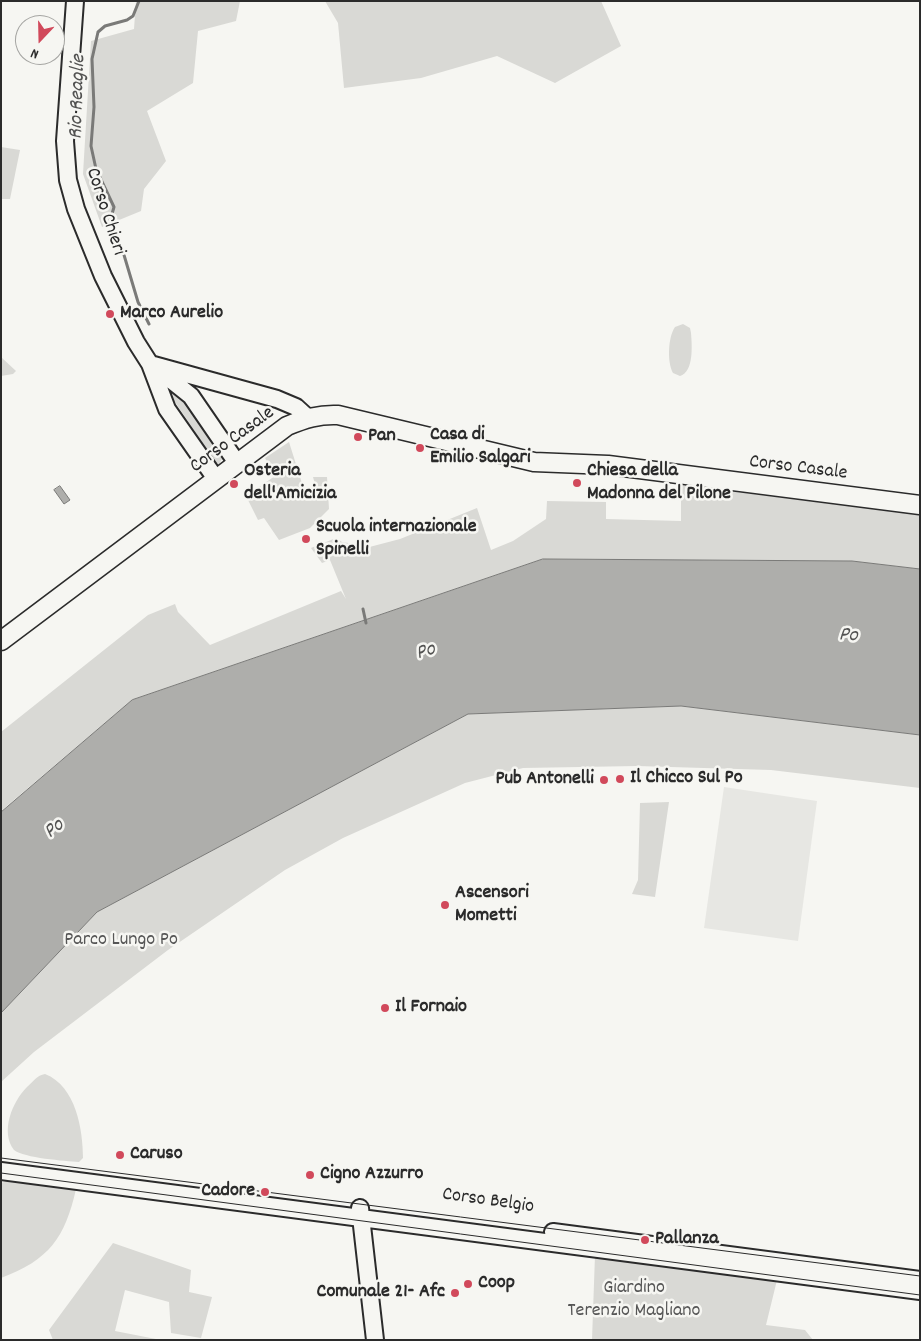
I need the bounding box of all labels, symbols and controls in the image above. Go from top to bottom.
north arrow [15,15,65,65]
text: N [28,42,42,64]
water label: Rio Reaglie [65,54,93,140]
street label: Corso Chieri [79,165,129,259]
place label: Marco Aurelio [120,302,223,326]
marker: Marco Aurelio [104,308,116,320]
street label: Corso Casale [186,402,280,480]
place label: Casa di Emilio Salgari [430,424,531,471]
place label: Pan [368,425,396,449]
marker: Pan [352,431,364,443]
marker: Casa di Emilio Salgari [414,442,426,454]
street label: Corso Casale [748,451,848,487]
place label: Osteria dell'Amicizia [244,460,336,507]
place label: Chiesa della Madonna del Pilone [587,460,731,507]
marker: Chiesa della Madonna del Pilone [571,477,583,489]
marker: Osteria dell'Amicizia [228,478,240,490]
place label: Scuola internazionale Spinelli [316,516,477,563]
marker: Scuola internazionale Spinelli [300,533,312,545]
water label: Po [838,624,858,650]
water label: Po [413,638,439,668]
place label: Il Chicco Sul Po [630,767,743,791]
place label: Pub Antonelli [495,768,594,792]
marker: Il Chicco Sul Po [614,773,626,785]
marker: Pub Antonelli [598,774,610,786]
water label: Po [40,814,70,846]
place label: Ascensori Mometti [455,882,529,929]
marker: Ascensori Mometti [439,899,451,911]
park label: Parco Lungo Po [64,929,178,953]
place label: Il Fornaio [395,996,467,1020]
marker: Il Fornaio [379,1002,391,1014]
place label: Caruso [130,1143,183,1167]
marker: Caruso [114,1149,126,1161]
place label: Cigno Azzurro [320,1163,423,1187]
marker: Cigno Azzurro [304,1169,316,1181]
place label: Cadore [201,1180,255,1204]
street label: Corso Belgio [441,1184,535,1220]
marker: Cadore [259,1186,271,1198]
place label: Pallanza [655,1228,719,1252]
marker: Pallanza [639,1234,651,1246]
place label: Coop [478,1272,515,1296]
park label: Giardino Terenzio Magliano [568,1277,700,1324]
marker: Coop [462,1278,474,1290]
place label: Comunale 21- Afc [317,1281,445,1305]
marker: Comunale 21- Afc [449,1287,461,1299]

